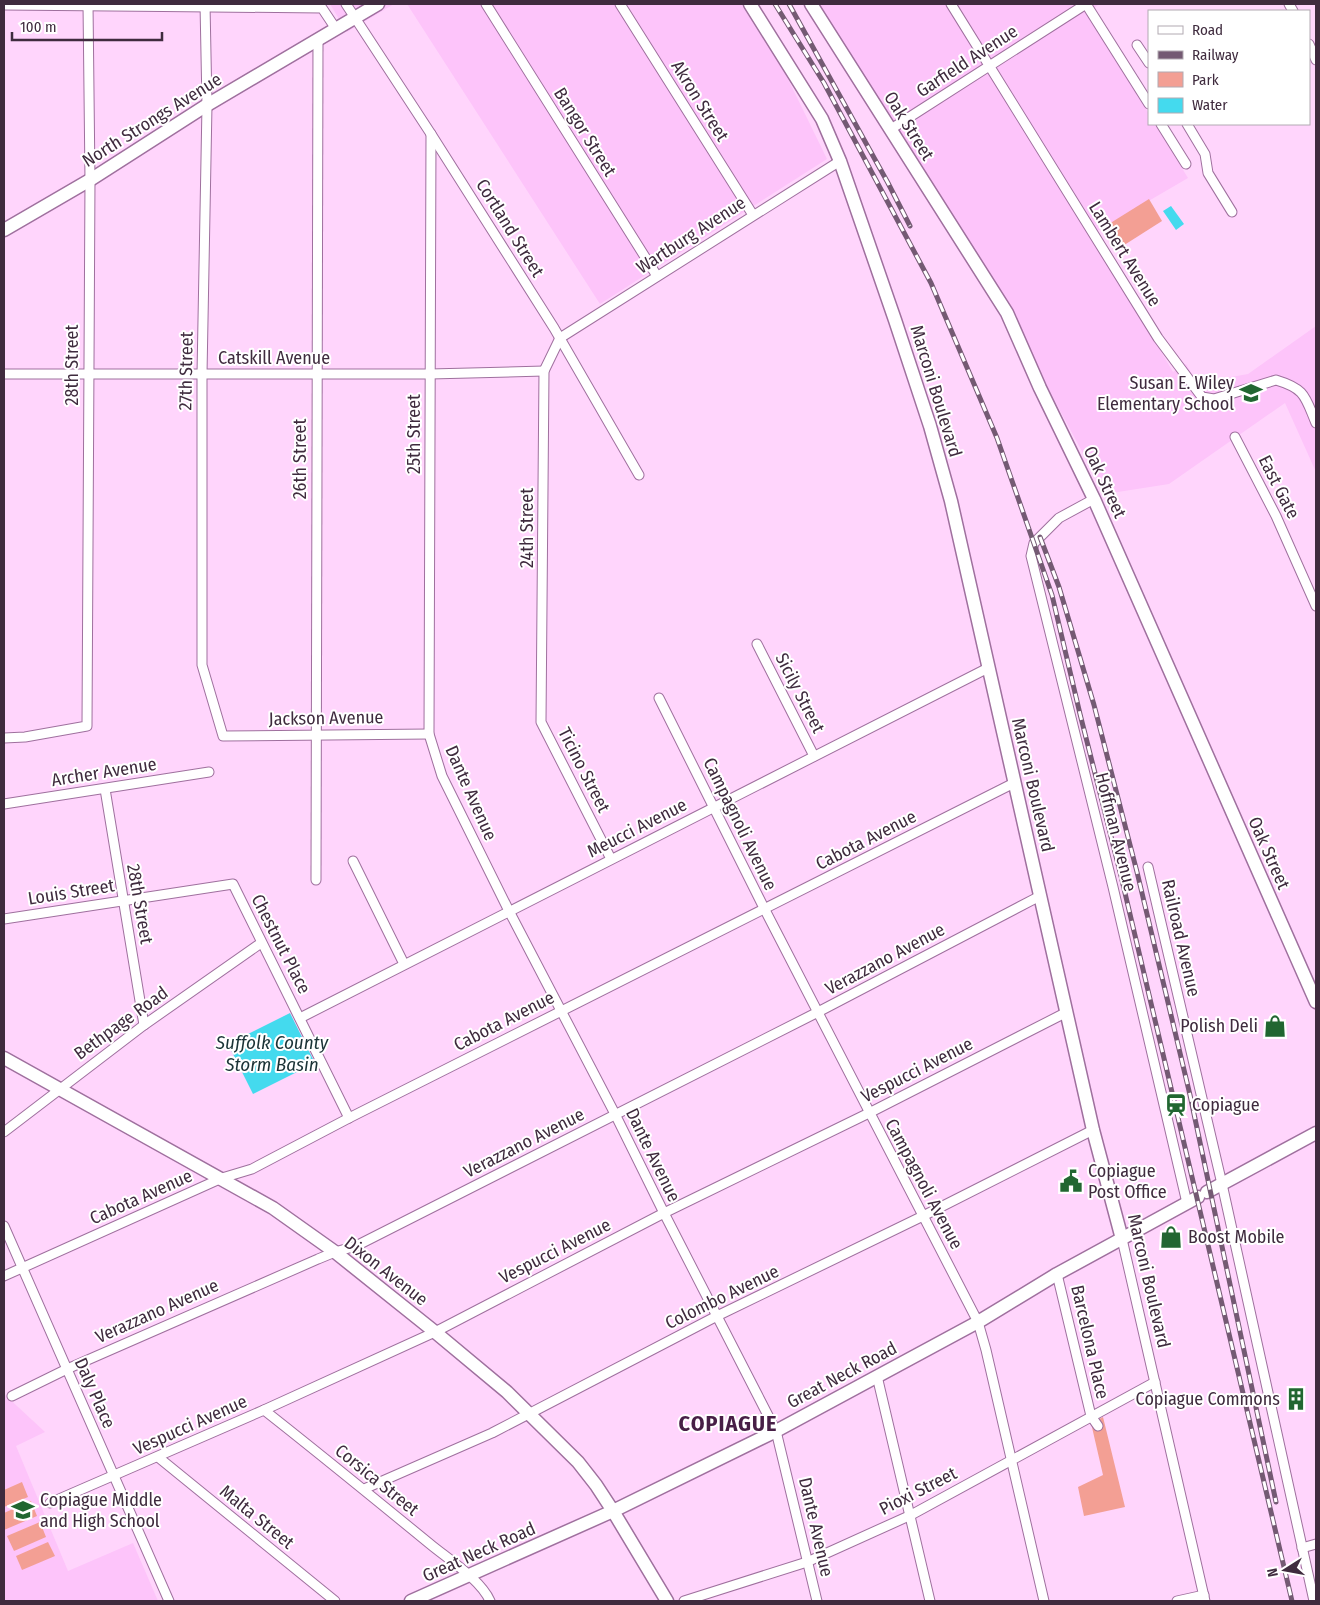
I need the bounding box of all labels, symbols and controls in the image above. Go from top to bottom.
scale bar [12,10,162,42]
legend [1148,10,1310,125]
text: 100 m [20,18,57,36]
street label: Garfield Avenue [912,20,1022,102]
text: Road [1192,21,1223,39]
text: Railway [1192,46,1239,64]
street label: Akron Street [667,57,734,146]
street label: North Strongs Avenue [78,68,226,172]
text: Park [1192,71,1219,89]
street label: Bangor Street [549,84,621,181]
street label: Oak Street [879,88,939,164]
text: Water [1192,96,1228,114]
street label: Cortland Street [471,175,549,281]
street label: Wartburg Avenue [632,191,750,278]
street label: Lambert Avenue [1084,198,1166,311]
street label: Marconi Boulevard [905,322,967,460]
street label: 28th Street [61,324,83,405]
street label: 27th Street [174,331,198,411]
street label: Catskill Avenue [218,347,330,369]
place label: Susan E. Wiley Elementary School [1097,372,1234,415]
school or university icon: Susan E. Wiley Elementary School [1238,380,1264,406]
street label: 25th Street [403,394,425,474]
street label: 26th Street [289,419,311,499]
street label: Oak Street [1079,443,1131,522]
street label: East Gate [1254,452,1304,523]
street label: 24th Street [516,488,538,568]
street label: Sicily Street [770,649,830,737]
street label: Jackson Avenue [268,706,384,730]
street label: Marconi Boulevard [1007,716,1059,854]
street label: Ticino Street [553,724,615,816]
street label: Dante Avenue [440,742,502,844]
street label: Archer Avenue [50,753,158,791]
street label: Campagnoli Avenue [698,754,782,894]
street label: Hoffman Avenue [1091,770,1141,894]
street label: Meucci Avenue [583,793,691,863]
street label: Cabota Avenue [812,805,920,875]
street label: Oak Street [1243,813,1295,893]
street label: 28th Street [122,862,158,946]
street label: Louis Street [26,874,116,910]
street label: Railroad Avenue [1157,877,1205,999]
street label: Chestnut Place [246,890,316,998]
street label: Verazzano Avenue [821,918,949,1000]
street label: Bethpage Road [70,982,172,1064]
street label: Cabota Avenue [450,986,558,1056]
shop icon: Polish Deli [1262,1013,1288,1039]
place label: Polish Deli [1180,1015,1258,1037]
water label: Suffolk County Storm Basin [215,1031,329,1076]
street label: Vespucci Avenue [858,1032,977,1108]
station icon: Copiague [1163,1092,1189,1118]
place label: Copiague [1192,1094,1260,1116]
street label: Verazzano Avenue [460,1103,588,1183]
street label: Dante Avenue [621,1105,685,1205]
street label: Campagnoli Avenue [880,1115,968,1253]
place label: Copiague Post Office [1088,1160,1167,1203]
street label: Cabota Avenue [86,1165,196,1229]
public building icon: Copiague Post Office [1058,1168,1084,1194]
street label: Marconi Boulevard [1123,1212,1175,1350]
street label: Vespucci Avenue [496,1213,615,1289]
shop icon: Boost Mobile [1158,1224,1184,1250]
place label: Boost Mobile [1188,1226,1285,1248]
street label: Dixon Avenue [340,1232,432,1311]
street label: Colombo Avenue [662,1260,782,1334]
street label: Verazzano Avenue [92,1274,222,1348]
street label: Barcelona Place [1066,1283,1114,1401]
street label: Great Neck Road [783,1337,901,1413]
street label: Daly Place [70,1354,120,1432]
building icon: Copiague Commons [1283,1386,1309,1412]
place label: Copiague Commons [1136,1388,1280,1410]
street label: Vespucci Avenue [130,1390,250,1460]
district label: COPIAGUE [679,1410,777,1437]
street label: Corsica Street [331,1440,423,1521]
street label: Pioxi Street [876,1462,961,1520]
street label: Dante Avenue [794,1475,838,1579]
street label: Malta Street [215,1480,299,1554]
place label: Copiague Middle and High School [40,1489,162,1532]
school or university icon: Copiague Middle and High School [10,1497,36,1523]
street label: Great Neck Road [419,1517,539,1587]
north arrow [1260,1545,1310,1595]
text: N [1264,1567,1282,1578]

